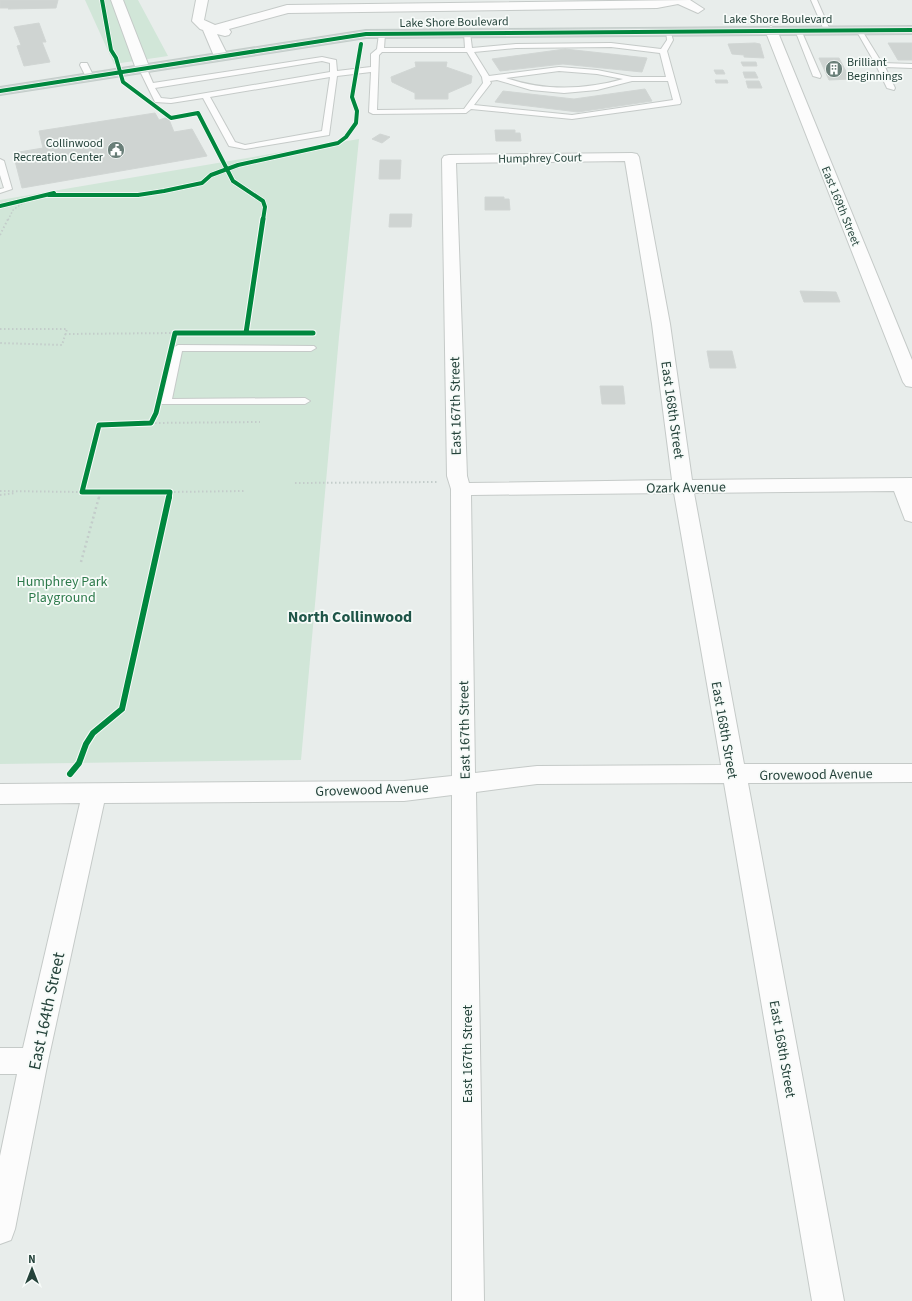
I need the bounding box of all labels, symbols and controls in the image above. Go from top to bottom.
street label: Lake Shore Boulevard [723,11,833,28]
street label: Lake Shore Boulevard [399,13,509,32]
place label: Brilliant Beginnings [847,54,903,85]
building icon: Brilliant Beginnings [824,59,844,79]
place label: Collinwood Recreation Center [13,135,104,166]
public building icon: Collinwood Recreation Center [106,140,126,160]
street label: Humphrey Court [498,149,582,168]
street label: East 169th Street [817,164,864,249]
street label: East 167th Street [445,356,467,455]
street label: East 168th Street [655,360,689,461]
street label: Ozark Avenue [646,477,726,499]
park label: Humphrey Park Playground [17,572,108,608]
district label: North Collinwood [288,606,412,628]
street label: East 167th Street [454,680,476,779]
street label: East 168th Street [706,680,742,781]
street label: Grovewood Avenue [759,764,873,786]
street label: Grovewood Avenue [315,778,429,802]
street label: East 164th Street [23,950,71,1072]
street label: East 168th Street [764,999,800,1100]
street label: East 167th Street [458,1004,478,1103]
north arrow [12,1249,52,1289]
text: N [28,1252,36,1267]

